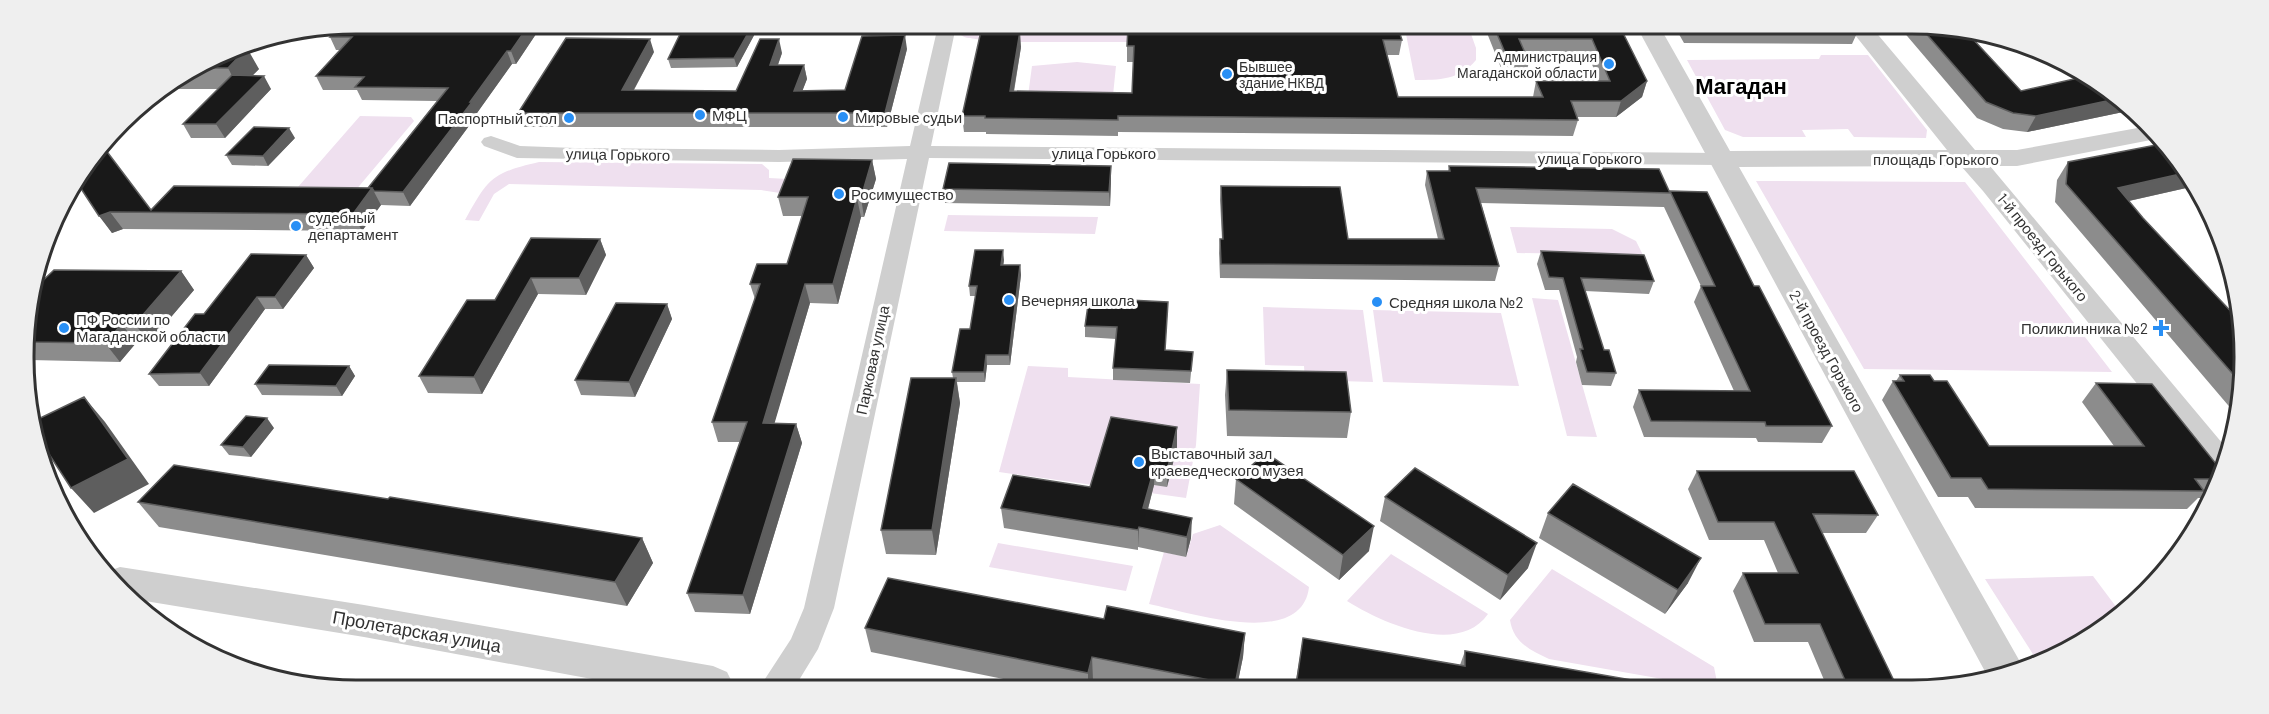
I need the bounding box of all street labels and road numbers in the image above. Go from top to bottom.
street label: улица Горького [566,144,670,164]
street label: улица Горького [1052,144,1156,162]
street label: улица Горького [1538,149,1642,167]
street label: площадь Горького [1873,150,1999,168]
street label: 1-й проезд Горького [1994,189,2092,305]
street label: 2-й проезд Горького [1786,287,1868,415]
street label: Парковая улица [852,303,892,416]
street label: Пролетарская улица [331,605,504,657]

